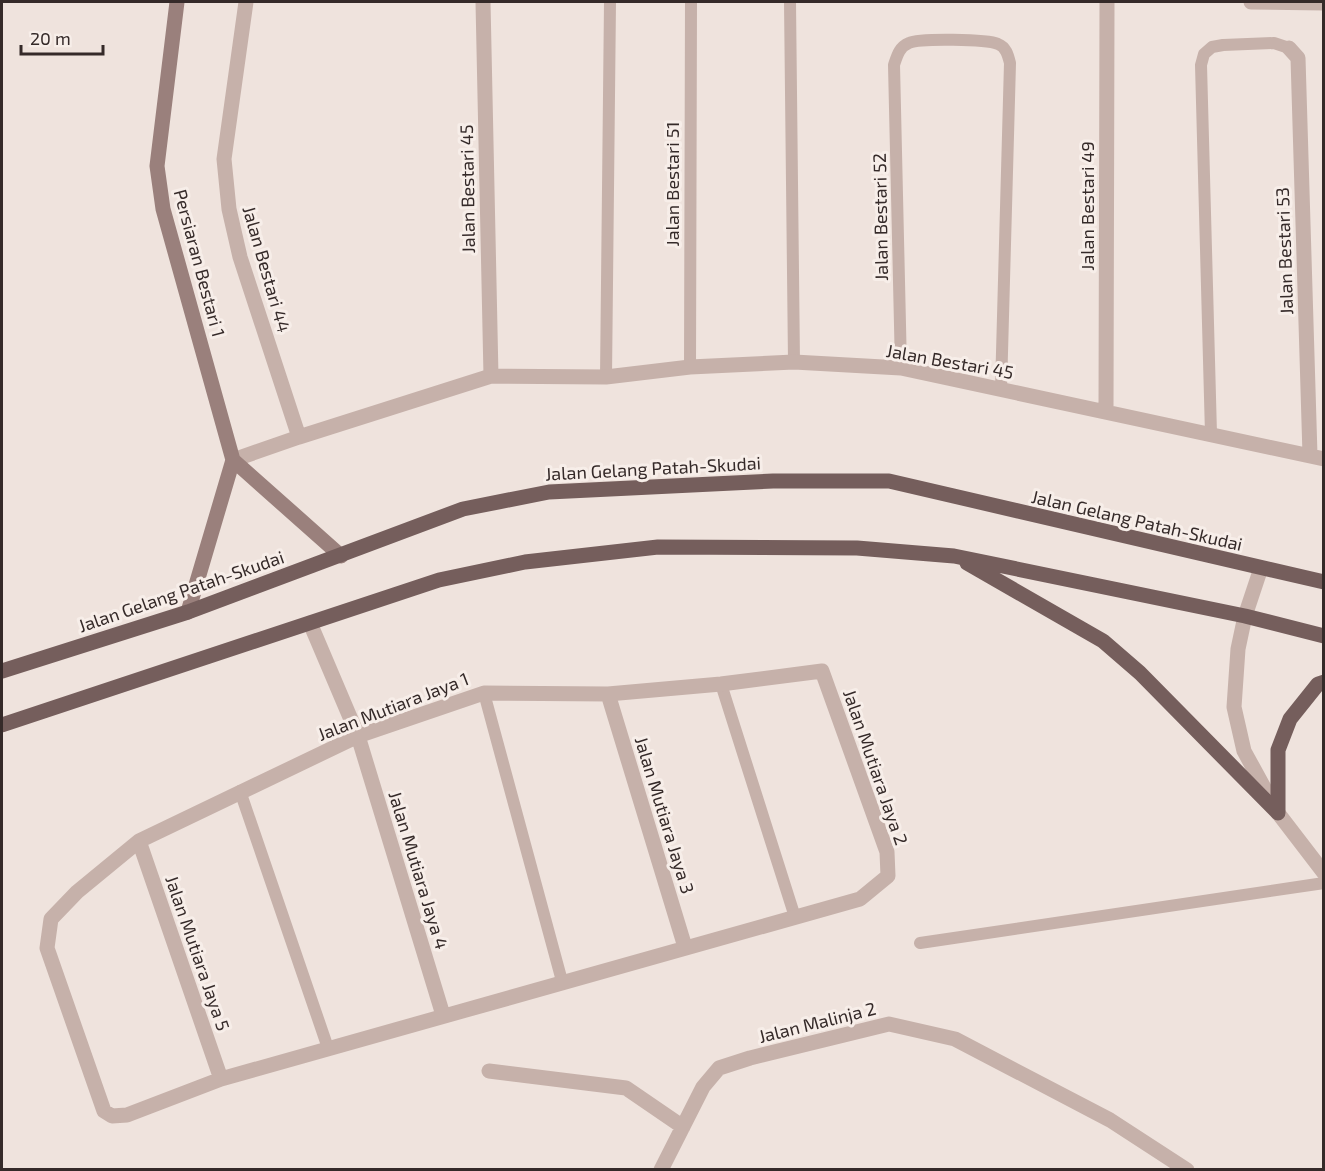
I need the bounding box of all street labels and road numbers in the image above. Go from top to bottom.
street label: Jalan Bestari 51 [661,122,683,246]
street label: Jalan Bestari 45 [455,124,479,254]
street label: Jalan Bestari 49 [1076,141,1098,271]
street label: Jalan Bestari 52 [868,153,892,281]
street label: Persiaran Bestari 1 [170,187,230,339]
street label: Jalan Bestari 53 [1271,187,1297,315]
street label: Jalan Bestari 44 [238,203,296,335]
street label: Jalan Bestari 45 [885,339,1015,383]
street label: Jalan Gelang Patah-Skudai [545,451,761,485]
street label: Jalan Gelang Patah-Skudai [1029,485,1245,555]
street label: Jalan Gelang Patah-Skudai [75,545,287,637]
street label: Jalan Mutiara Jaya 1 [314,667,472,745]
street label: Jalan Mutiara Jaya 2 [839,686,913,848]
street label: Jalan Mutiara Jaya 3 [631,734,699,896]
street label: Jalan Mutiara Jaya 4 [384,788,454,952]
street label: Jalan Mutiara Jaya 5 [161,873,235,1033]
street label: Jalan Malinja 2 [756,997,878,1047]

